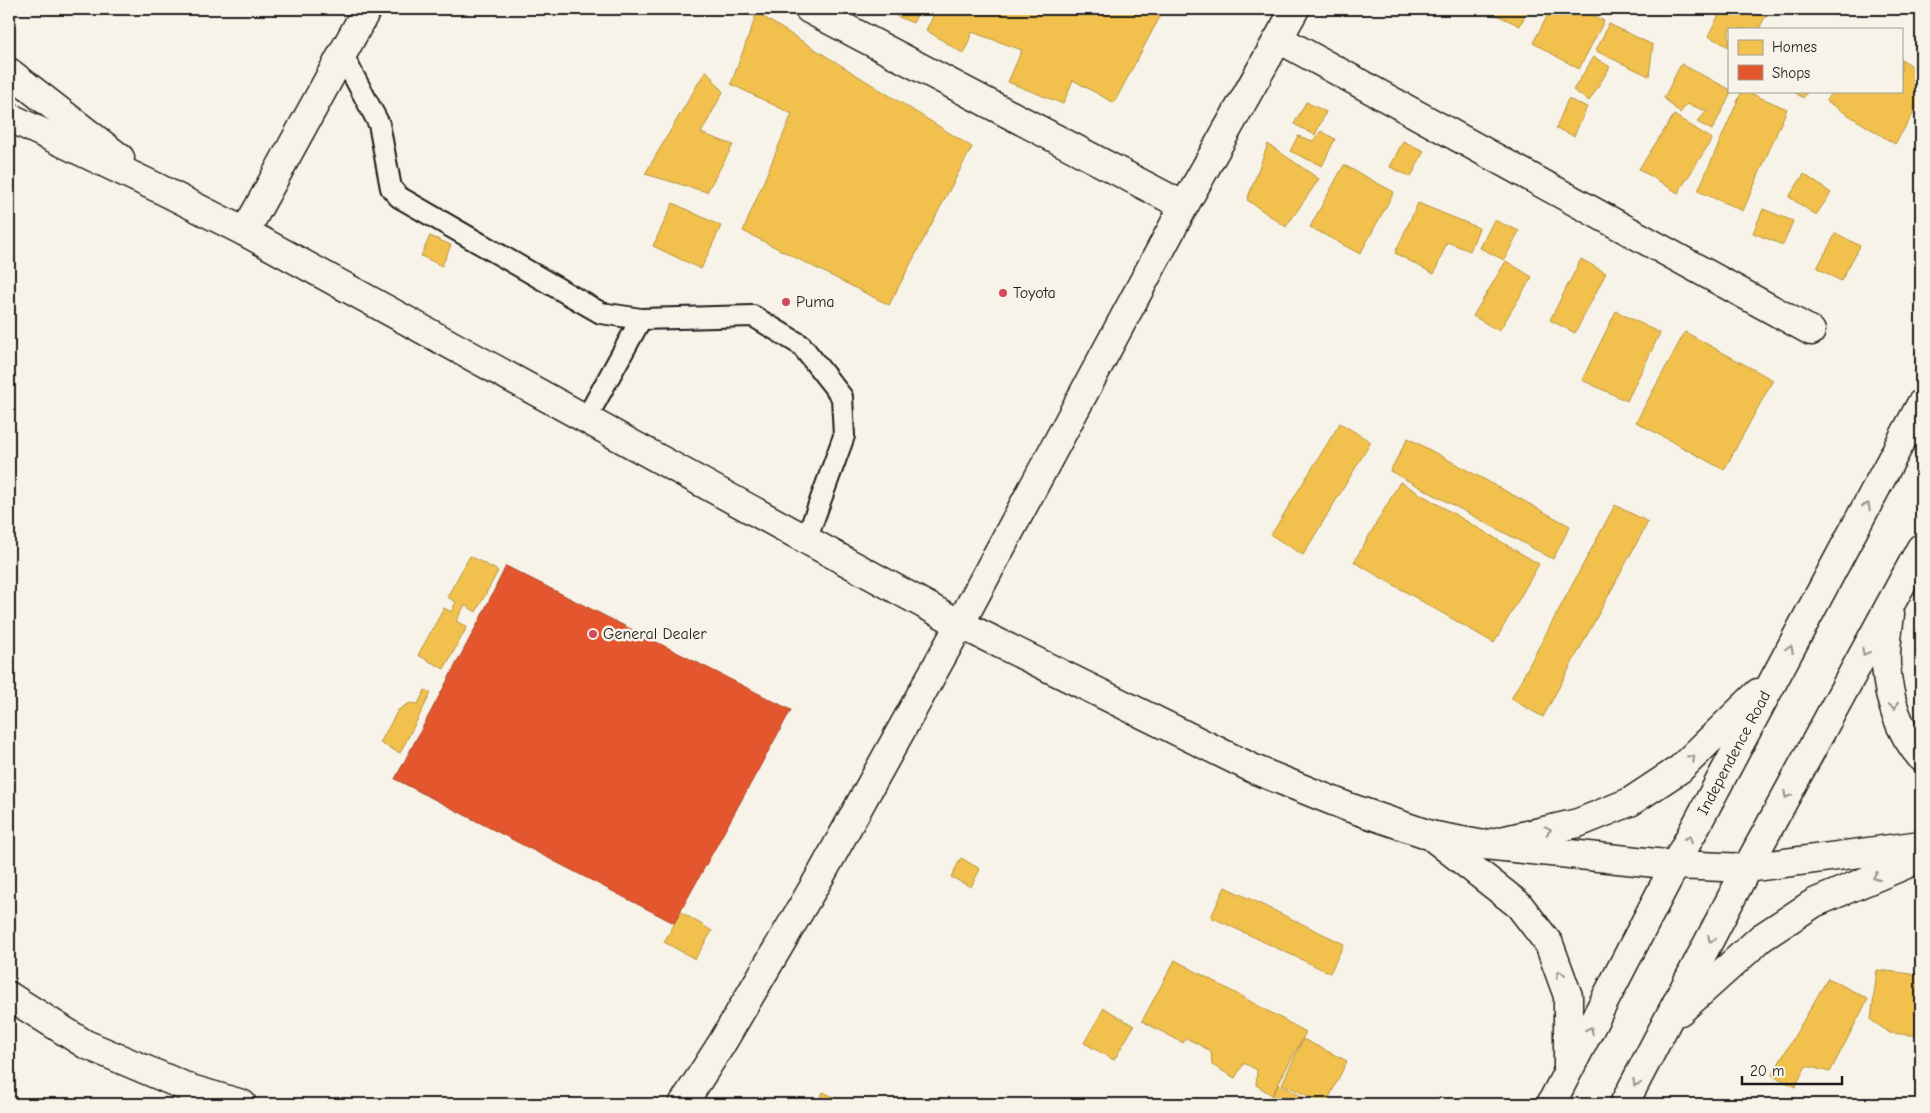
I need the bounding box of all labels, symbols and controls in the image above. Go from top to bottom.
legend [1728,28,1902,92]
text: Homes [1772,38,1817,56]
text: Shops [1772,64,1810,82]
place label: Toyota [1013,284,1056,302]
marker: Toyota [997,287,1009,299]
place label: Puma [796,293,835,311]
marker: Puma [780,296,792,308]
one-way arrow [1860,502,1870,511]
place label: General Dealer [603,625,707,643]
marker: General Dealer [587,628,599,640]
one-way arrow [1784,646,1794,655]
one-way arrow [1861,647,1871,656]
street label: Independence Road [1694,688,1774,818]
one-way arrow [1888,701,1899,710]
one-way arrow [1686,754,1695,763]
one-way arrow [1783,790,1793,799]
one-way arrow [1544,825,1553,836]
one-way arrow [1683,835,1693,844]
one-way arrow [1872,871,1881,882]
one-way arrow [1707,933,1717,942]
one-way arrow [1556,970,1566,979]
one-way arrow [1584,1026,1594,1035]
scale bar [1742,1053,1842,1085]
text: 20 m [1750,1062,1784,1080]
one-way arrow [1632,1077,1642,1086]

